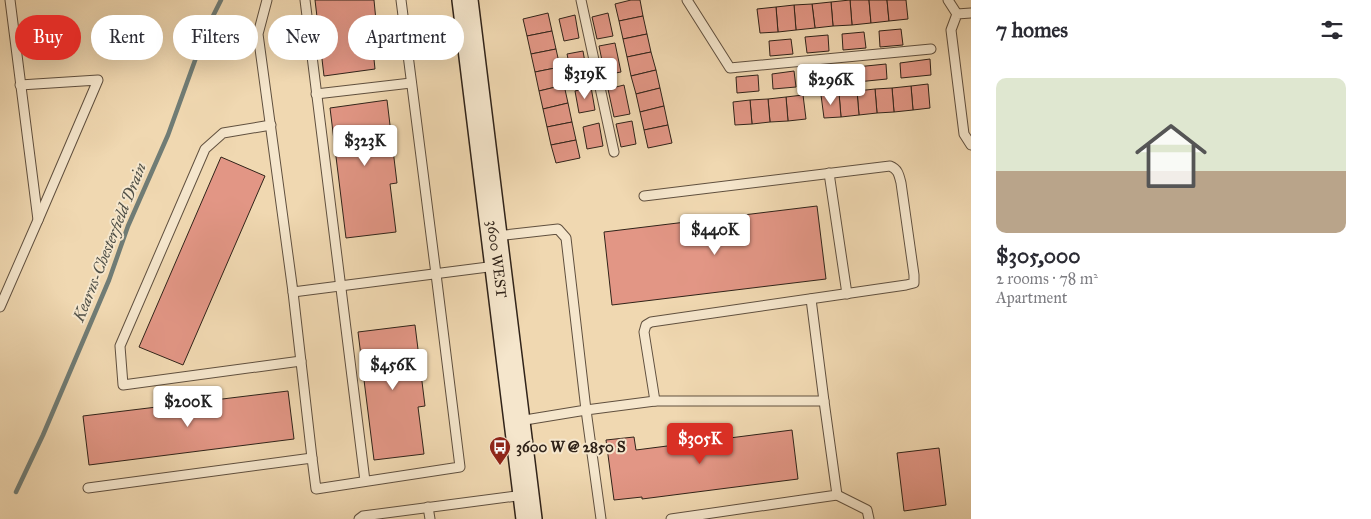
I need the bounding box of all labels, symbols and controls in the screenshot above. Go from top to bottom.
chip: Buy [15,15,81,60]
chip: Rent [91,15,163,60]
chip: Filters [173,15,258,60]
chip: New [268,15,338,60]
chip: Apartment [348,15,464,60]
icon: filters [1318,16,1346,44]
text: 7 homes [996,17,1068,43]
pin: $319K [550,58,620,100]
text: $319K [564,64,606,83]
pin: $296K [796,64,866,106]
text: $296K [808,70,854,89]
icon: home [1126,111,1216,201]
pin: $323K [330,124,400,167]
text: $323K [344,131,386,150]
water label: Kearns-Chesterfield Drain [69,159,150,325]
pin: $440K [680,214,750,256]
street label: 3600 WEST [483,219,511,299]
text: $440K [691,220,739,239]
text: $305,000 [996,243,1081,269]
text: 2 rooms · 78 m² [996,269,1098,288]
text: Apartment [996,288,1068,307]
pin: $456K [358,348,428,391]
text: $456K [370,355,416,374]
pin: $200K [153,386,223,428]
text: $200K [164,392,212,411]
pin: $305K [665,422,735,465]
text: $305K [678,429,722,448]
bus stop icon: 3600 W @ 2850 S [488,435,512,466]
place label: 3600 W @ 2850 S [516,438,626,457]

